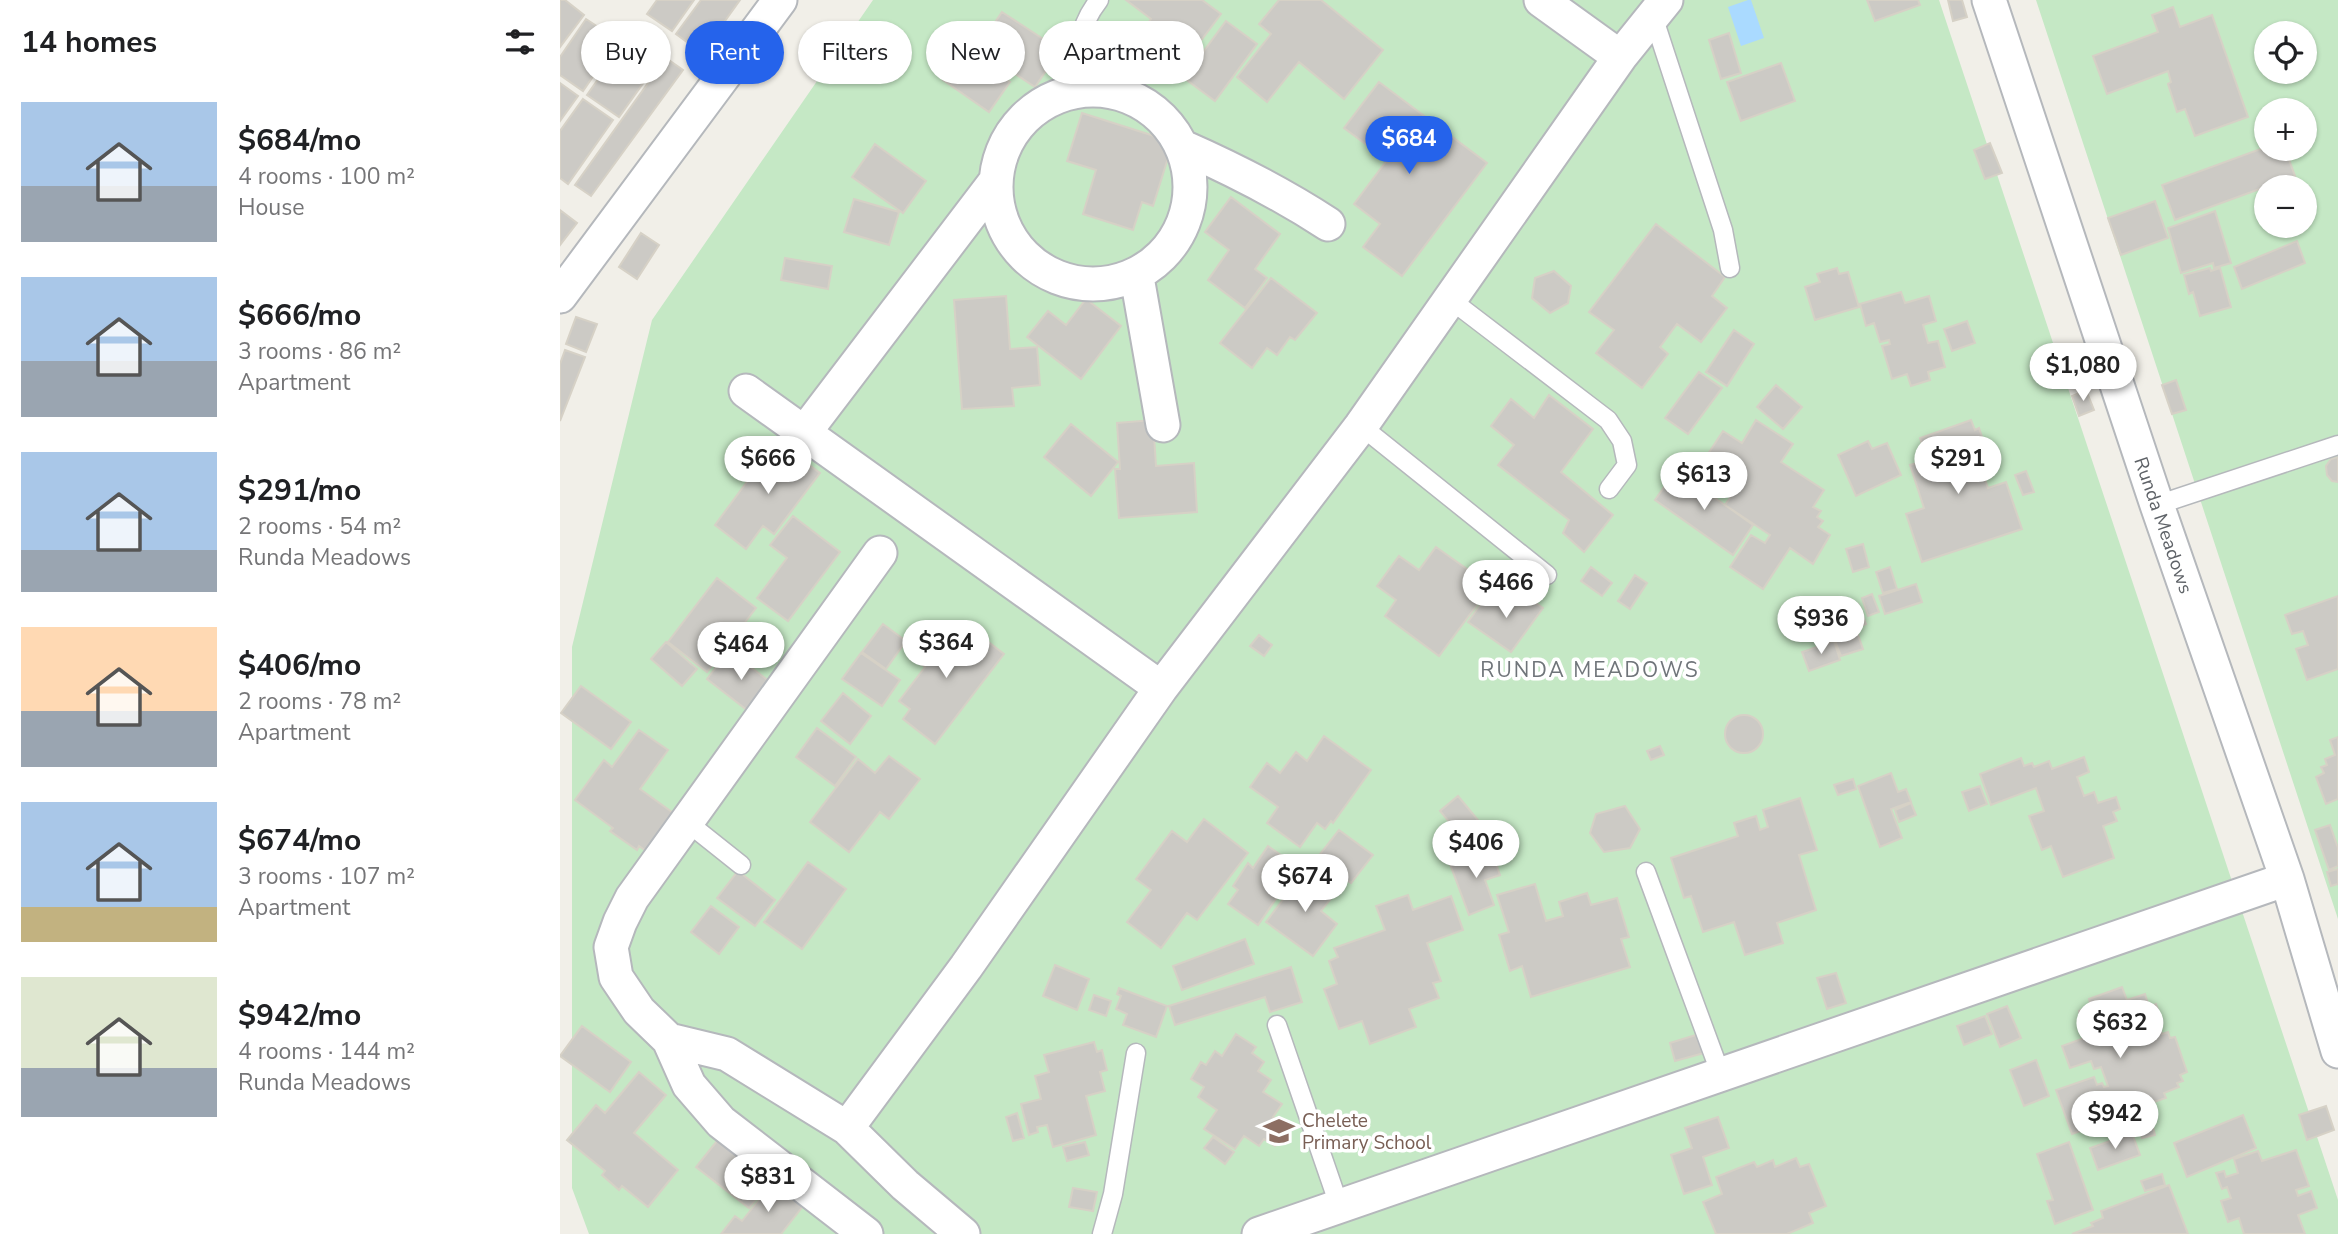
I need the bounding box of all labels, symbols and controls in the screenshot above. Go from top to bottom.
chip: Buy [581,21,671,84]
chip: Rent [685,21,784,84]
chip: Filters [798,21,912,84]
chip: New [926,21,1025,84]
chip: Apartment [1039,21,1204,84]
map controls [2254,21,2317,238]
button: locate [2254,21,2317,84]
text: 14 homes [21,22,157,63]
icon: filters [501,23,539,61]
button: + [2254,98,2317,161]
pin: $684 [1368,116,1450,176]
text: $684/mo [238,120,361,161]
text: $684 [1381,123,1437,154]
icon: home [77,130,161,214]
text: 4 rooms · 100 m² [238,161,415,192]
button: − [2254,175,2317,238]
text: House [238,192,305,223]
text: $666/mo [238,295,361,336]
icon: home [77,305,161,389]
text: 3 rooms · 86 m² [238,336,401,367]
pin: $1,080 [2026,344,2140,403]
text: $1,080 [2046,350,2120,381]
text: Apartment [238,367,350,398]
pin: $666 [727,436,809,496]
pin: $291 [1917,436,1999,496]
text: $666 [740,443,796,474]
text: $291 [1930,443,1986,474]
pin: $613 [1663,452,1745,512]
street label: Runda Meadows [2127,453,2199,597]
text: $613 [1676,459,1732,490]
text: $291/mo [238,470,361,511]
icon: home [77,480,161,564]
text: 2 rooms · 54 m² [238,511,401,542]
text: Runda Meadows [238,542,411,573]
pin: $466 [1465,560,1547,620]
text: $466 [1478,567,1534,598]
pin: $936 [1780,596,1862,656]
text: $936 [1793,603,1849,634]
pin: $364 [905,620,987,680]
pin: $464 [700,622,782,682]
text: $364 [918,627,974,658]
text: $464 [713,629,769,660]
text: $406/mo [238,645,361,686]
icon: home [77,655,161,739]
district label: RUNDA MEADOWS [1480,656,1700,684]
text: 2 rooms · 78 m² [238,686,401,717]
text: Apartment [238,717,350,748]
text: $674/mo [238,820,361,861]
pin: $406 [1435,820,1517,880]
text: $406 [1448,827,1504,858]
icon: home [77,830,161,914]
pin: $674 [1264,855,1346,914]
text: 3 rooms · 107 m² [238,861,415,892]
text: $674 [1277,861,1333,892]
text: Apartment [238,892,350,923]
text: $942/mo [238,995,361,1036]
pin: $632 [2079,1000,2161,1060]
icon: home [77,1005,161,1089]
text: $632 [2092,1007,2148,1038]
text: 4 rooms · 144 m² [238,1036,415,1067]
text: Runda Meadows [238,1067,411,1098]
pin: $942 [2074,1092,2156,1151]
text: $942 [2087,1098,2143,1129]
place label: Chelete Primary School [1302,1108,1432,1156]
school or university icon: Chelete Primary School [1262,1114,1296,1148]
pin: $831 [727,1154,809,1214]
text: $831 [740,1161,796,1192]

